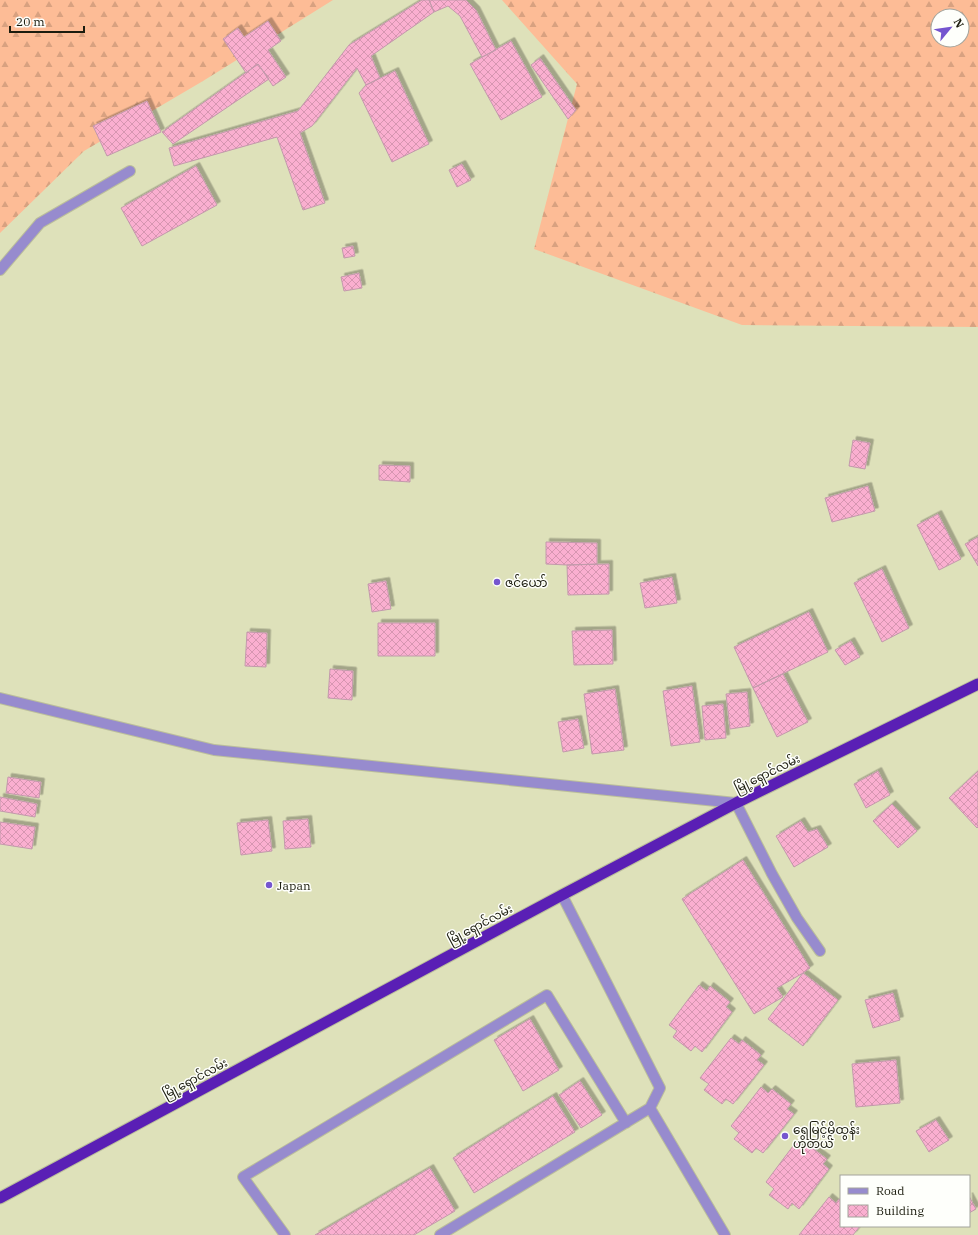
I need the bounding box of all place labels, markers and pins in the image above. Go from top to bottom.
place label: ဇင်ယော် [505,574,547,590]
marker: ဇင်ယော် [492,577,502,587]
place label: Japan [277,878,311,893]
marker: Japan [264,880,274,890]
place label: ရွှေမြင့်မိုထွန်း ဟိုတယ် [793,1121,860,1154]
marker: ရွှေမြင့်မိုထွန်း ဟိုတယ် [780,1131,790,1141]

